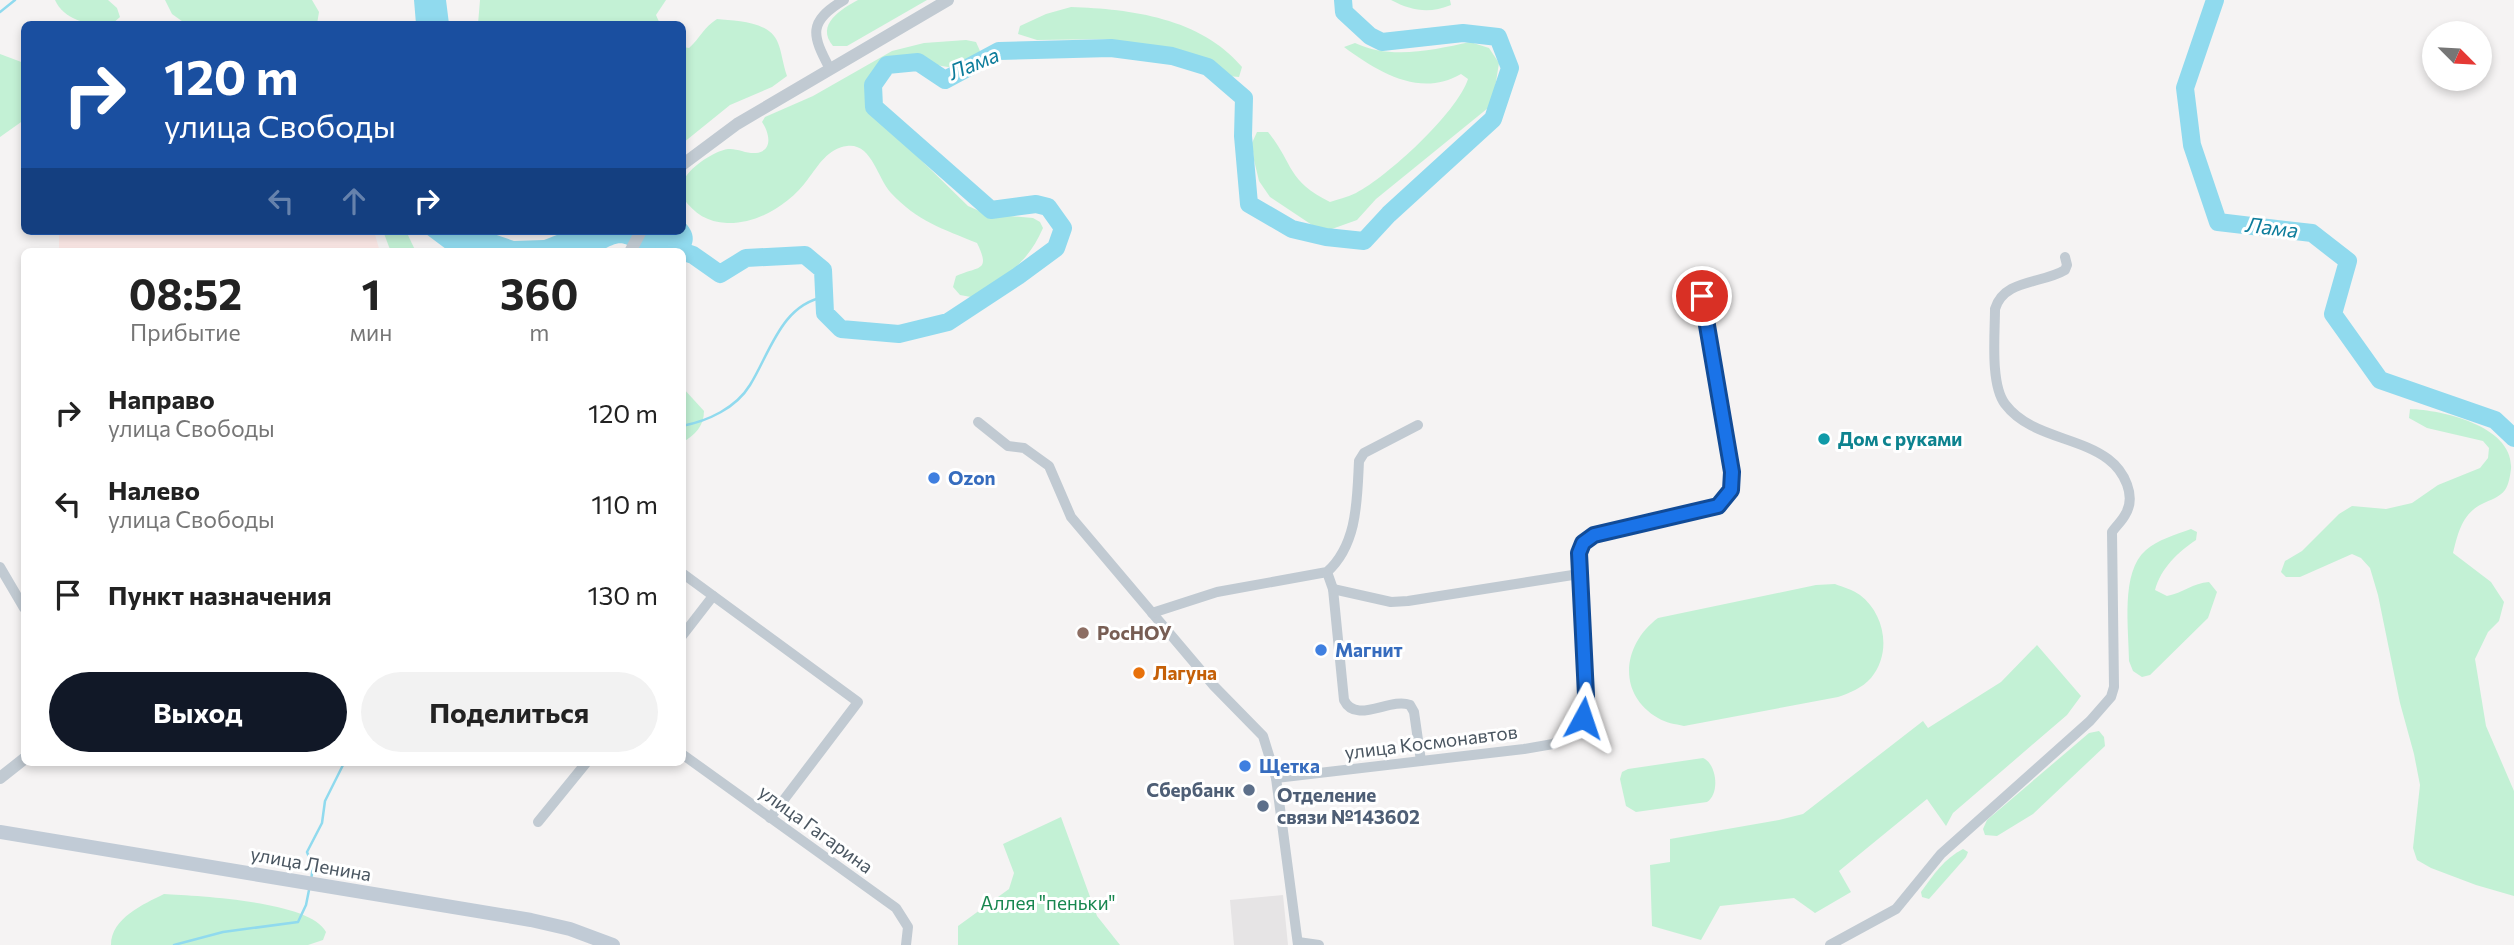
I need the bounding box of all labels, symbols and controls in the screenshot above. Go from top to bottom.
north arrow [2422,21,2492,91]
map controls [2422,21,2492,91]
water label: Лама [943,41,1003,84]
text: 120 m [164,45,298,105]
icon: right [49,49,140,140]
text: улица Свободы [164,105,396,145]
icon: left [262,182,300,220]
icon: ahead [335,182,373,220]
icon: right [408,182,446,220]
water label: Лама [2244,211,2300,242]
pin [1672,266,1732,326]
text: 08:52 [129,267,242,319]
text: 1 [362,267,381,319]
text: 360 [500,267,578,319]
icon: arrive [1683,277,1721,315]
text: Прибытие [130,318,241,346]
text: мин [350,318,392,346]
text: m [529,318,549,346]
text: Направо [108,383,215,414]
icon: right [49,394,87,432]
text: 120 m [588,397,658,428]
text: улица Свободы [108,414,275,442]
place label: Дом с руками [1838,427,1962,450]
marker: Дом с руками [1816,431,1832,447]
place label: Ozon [948,466,996,489]
marker: Ozon [926,470,942,486]
text: Налево [108,474,200,505]
icon: left [49,485,87,523]
text: 110 m [591,488,658,519]
text: улица Свободы [108,505,275,533]
icon: arrive [49,576,87,614]
text: Пункт назначения [108,579,332,610]
text: 130 m [587,579,658,610]
place label: РосНОУ [1097,621,1172,644]
marker: РосНОУ [1075,625,1091,641]
place label: Магнит [1335,638,1403,661]
marker: Магнит [1313,642,1329,658]
place label: Лагуна [1153,661,1217,684]
marker: Лагуна [1131,665,1147,681]
button: Выход [49,672,347,752]
button: Поделиться [361,672,658,752]
position arrow [1546,681,1620,755]
street label: улица Космонавтов [1343,719,1519,764]
place label: Щетка [1259,754,1320,777]
marker: Щетка [1237,758,1253,774]
place label: Сбербанк [1146,778,1235,801]
street label: улица Гагарина [755,779,878,878]
marker: Сбербанк [1241,782,1257,798]
place label: Отделение связи №143602 [1277,783,1420,828]
marker: Отделение связи №143602 [1255,798,1271,814]
street label: улица Ленина [249,842,373,885]
park label: Аллея "пеньки" [980,891,1116,914]

